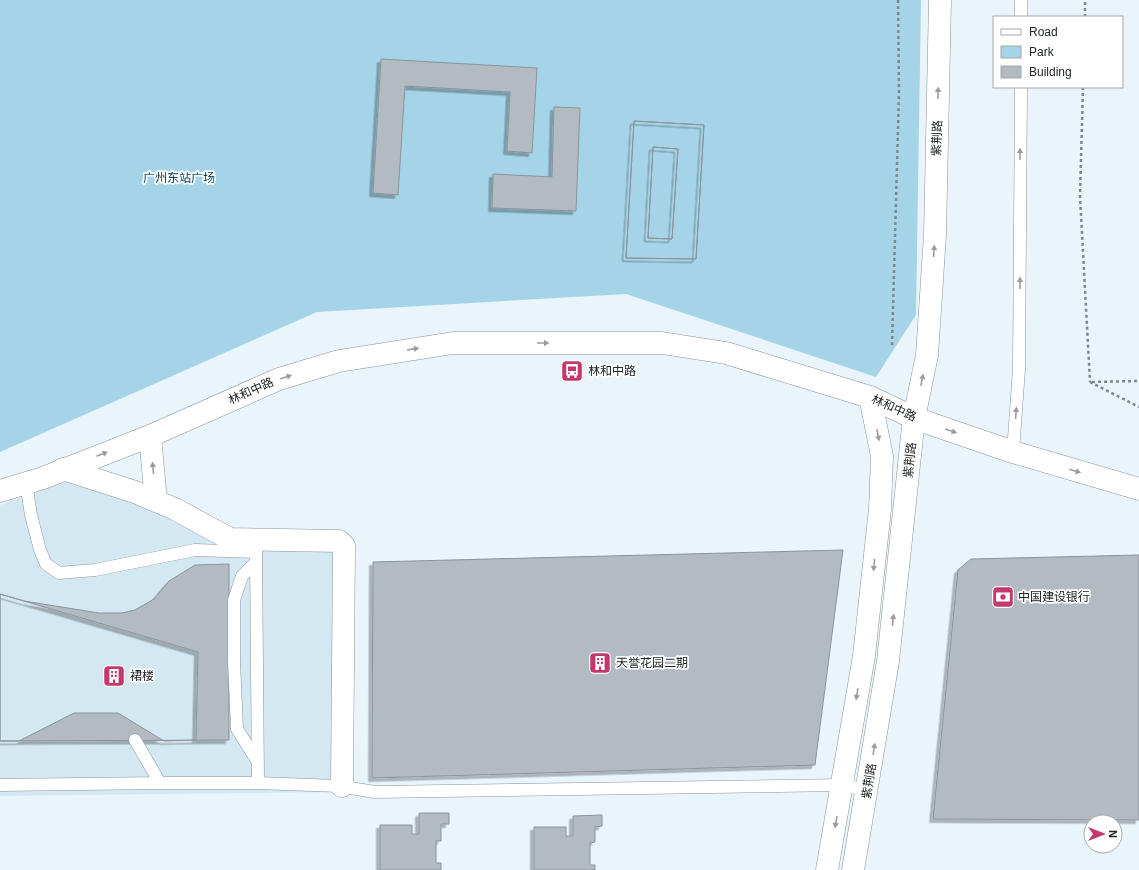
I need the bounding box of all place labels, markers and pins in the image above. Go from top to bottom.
bus stop icon: 林和中路 [559,358,585,384]
place label: 林和中路 [588,364,636,378]
bank icon: 中国建设银行 [990,584,1016,610]
place label: 中国建设银行 [1018,590,1090,604]
building icon: 天誉花园二期 [587,650,613,676]
place label: 天誉花园二期 [616,656,688,670]
building icon: 裙楼 [101,663,127,689]
place label: 裙楼 [130,669,154,683]

